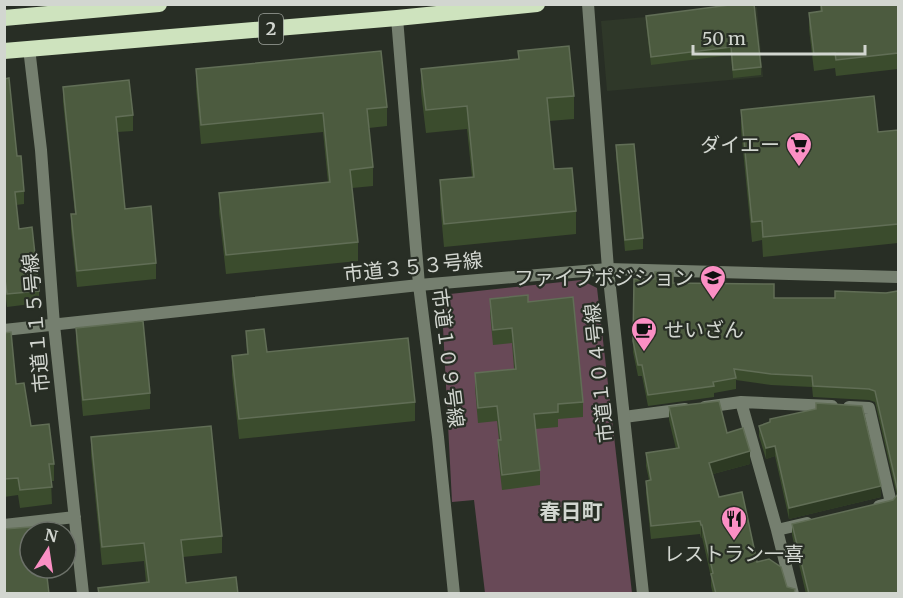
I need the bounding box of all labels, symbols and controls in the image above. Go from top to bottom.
road number: 2 [259,14,283,44]
scale bar [693,18,866,56]
text: 50 m [702,27,746,50]
supermarket icon: ダイエー [784,130,814,168]
place label: ダイエー [700,132,780,157]
street label: 市道３５３号線 [342,247,484,286]
street label: 市道１１５号線 [17,252,54,394]
school or university icon: ファイブポジション [698,263,728,301]
place label: ファイブポジション [514,265,694,290]
street label: 市道１０９号線 [428,287,469,429]
street label: 市道１０４号線 [579,302,618,444]
cafe icon: せいざん [629,315,659,353]
place label: せいざん [664,317,744,342]
district label: 春日町 [540,498,603,525]
restaurant icon: レストラン一喜 [719,504,749,542]
north arrow [18,520,78,580]
text: N [43,524,60,546]
place label: レストラン一喜 [664,541,804,566]

